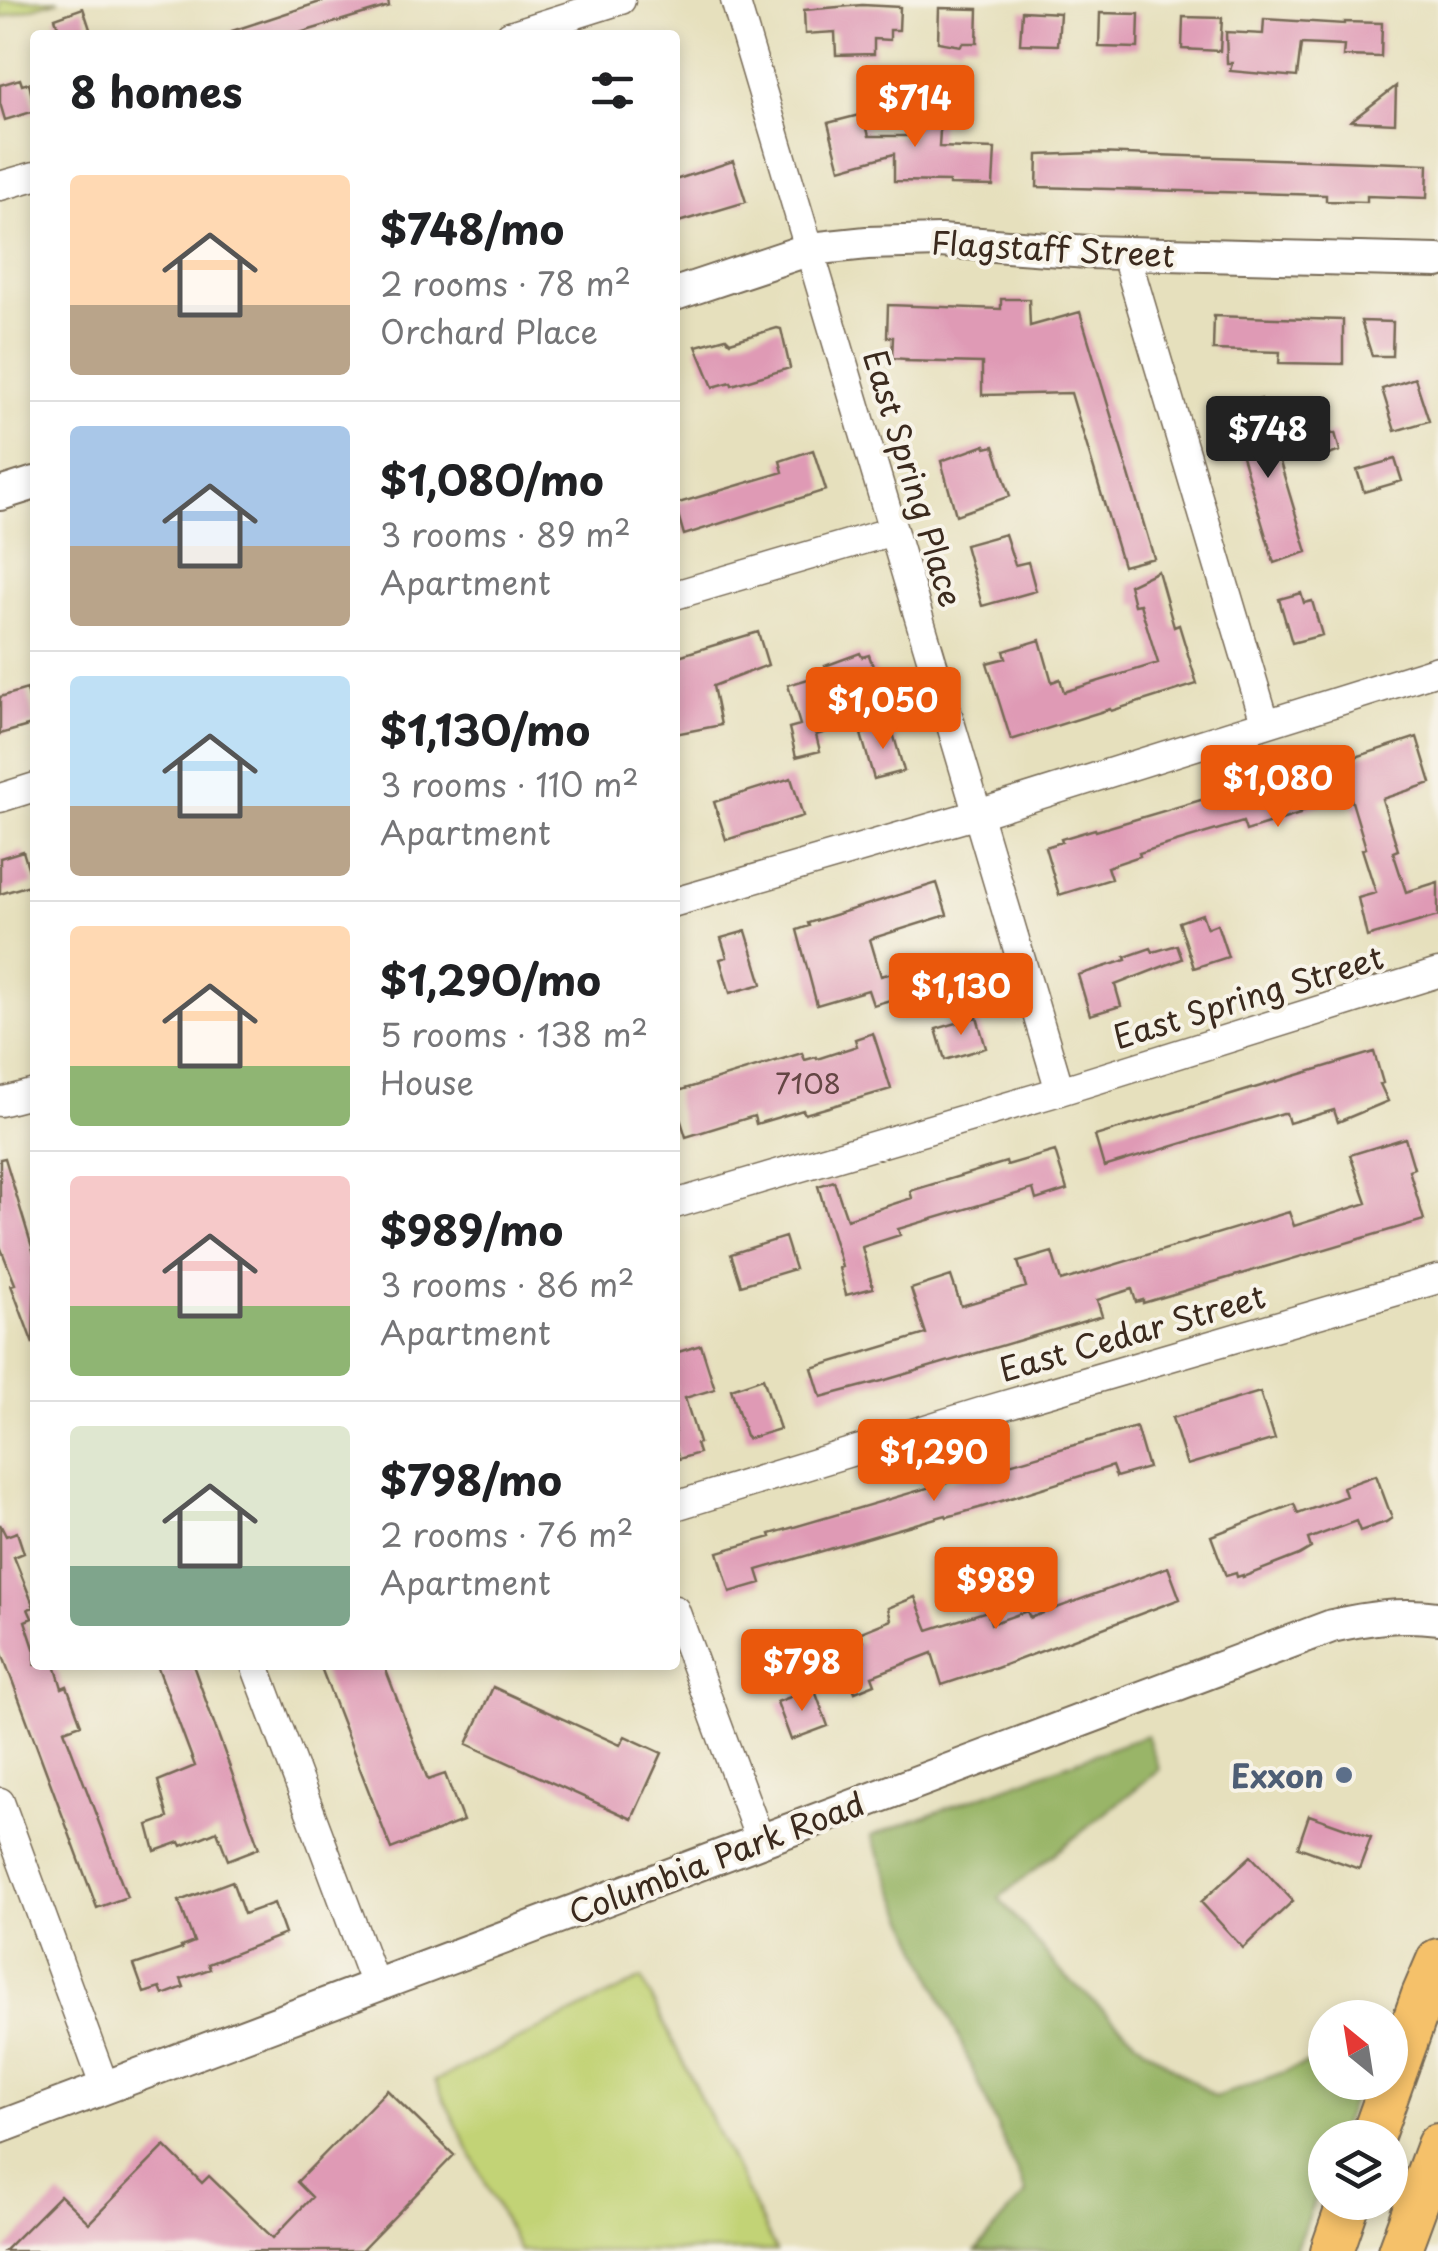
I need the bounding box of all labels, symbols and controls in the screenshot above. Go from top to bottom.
text: 8 homes [70,59,243,122]
icon: filters [585,63,640,118]
pin: $714 [856,65,974,150]
text: $714 [878,73,952,121]
text: $748/mo [380,196,564,259]
icon: home [150,215,270,335]
street label: Flagstaff Street [930,218,1176,278]
text: 2 rooms · 78 m² [380,259,631,307]
text: Orchard Place [380,307,598,355]
street label: East Spring Place [852,344,976,612]
pin: $748 [1209,396,1327,481]
text: $748 [1228,404,1308,452]
text: $1,080/mo [380,447,604,510]
icon: home [150,466,270,586]
text: 3 rooms · 89 m² [380,510,631,558]
text: Apartment [380,558,551,606]
pin: $1,050 [802,667,964,752]
text: $1,050 [828,675,938,723]
text: $1,130/mo [380,697,590,760]
icon: home [150,716,270,836]
pin: $1,080 [1197,745,1359,830]
text: $1,080 [1223,753,1333,801]
text: 3 rooms · 110 m² [380,760,639,808]
text: Apartment [380,808,551,856]
street label: East Spring Street [1107,932,1389,1060]
text: $1,290/mo [380,947,601,1010]
pin: $1,130 [880,953,1042,1038]
text: $1,130 [911,961,1011,1009]
icon: home [150,966,270,1086]
text: 5 rooms · 138 m² [380,1010,648,1058]
text: House [380,1058,474,1106]
house number: 7108 [775,1061,841,1104]
text: $989/mo [380,1197,563,1260]
icon: home [150,1216,270,1336]
text: 3 rooms · 86 m² [380,1260,635,1308]
street label: East Cedar Street [993,1271,1271,1393]
text: Apartment [380,1308,551,1356]
pin: $1,290 [853,1419,1015,1504]
text: $1,290 [880,1427,988,1475]
text: $798/mo [380,1447,562,1510]
icon: home [150,1466,270,1586]
text: 2 rooms · 76 m² [380,1510,634,1558]
pin: $989 [937,1547,1055,1632]
text: $989 [957,1555,1035,1603]
text: Apartment [380,1558,551,1606]
pin: $798 [743,1629,861,1714]
text: $798 [763,1637,841,1685]
place label: Exxon [1231,1751,1324,1799]
marker: Exxon [1333,1764,1355,1786]
street label: Columbia Park Road [561,1778,871,1936]
north arrow [1308,2000,1408,2100]
map controls [1308,2000,1408,2220]
button: layers [1308,2120,1408,2220]

